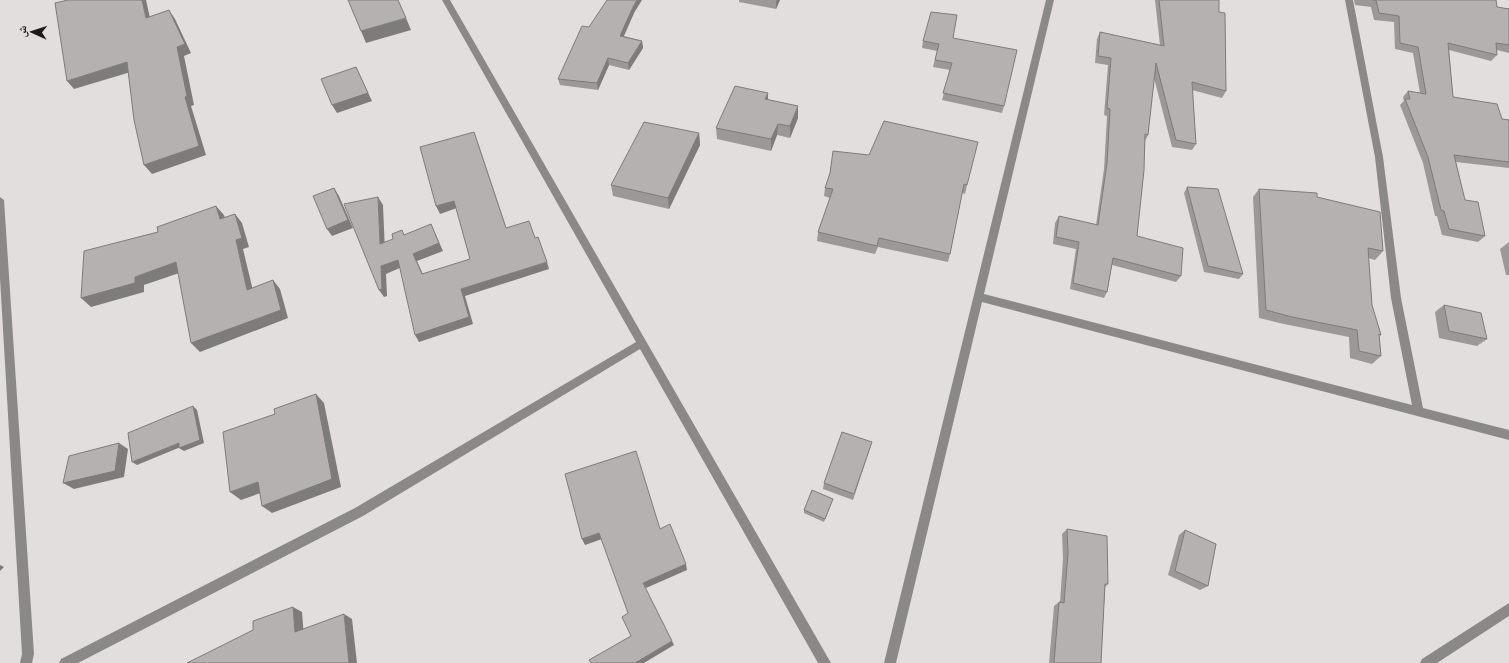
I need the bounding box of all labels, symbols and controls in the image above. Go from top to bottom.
north arrow [12,12,52,52]
text: ش [16,25,30,38]

